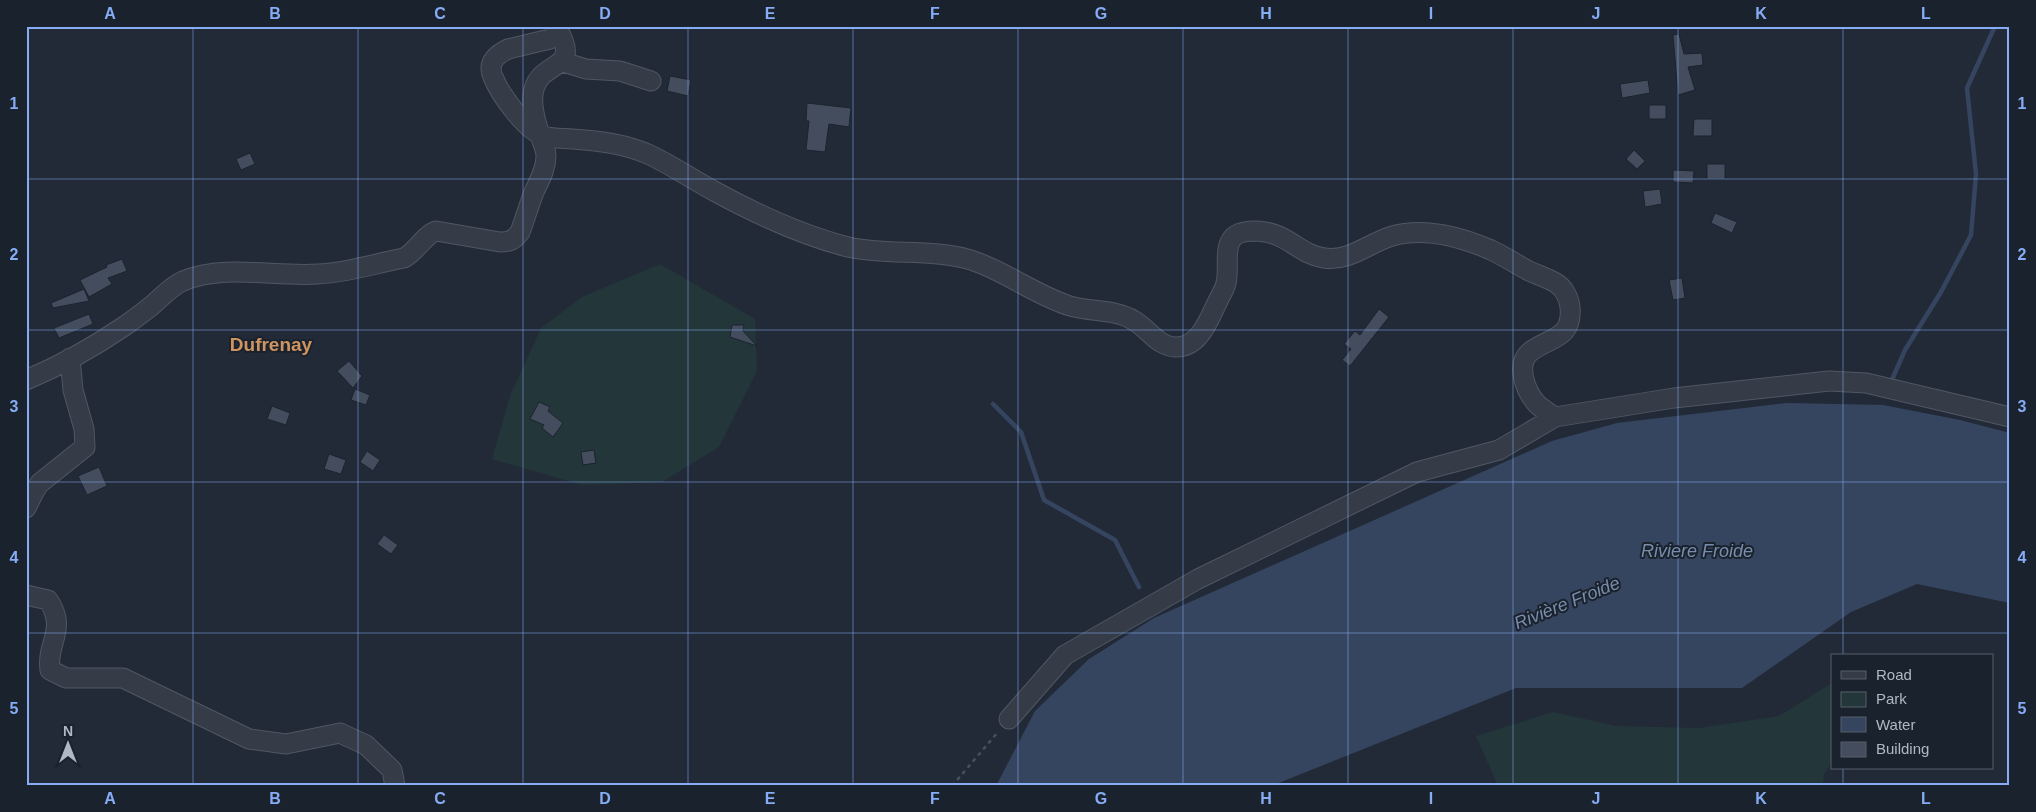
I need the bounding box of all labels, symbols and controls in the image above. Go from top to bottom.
text: A [104,5,116,22]
text: B [269,5,281,22]
text: C [434,5,446,22]
text: D [599,5,611,22]
text: E [765,5,776,22]
text: F [930,5,940,22]
text: G [1095,5,1107,22]
text: H [1260,5,1272,22]
text: I [1429,5,1433,22]
text: J [1592,5,1600,22]
text: K [1755,5,1767,22]
text: L [1921,5,1931,22]
text: 1 [10,95,19,112]
text: 1 [2018,95,2027,112]
text: 2 [10,246,19,263]
text: 2 [2018,246,2027,263]
district label: Dufrenay [230,334,313,355]
text: 3 [10,398,19,415]
text: 3 [2018,398,2027,415]
water label: Riviere Froide [1641,541,1753,561]
text: 4 [10,549,19,566]
text: 4 [2018,549,2027,566]
water label: Rivière Froide [1511,573,1623,633]
legend [1831,654,1994,770]
text: Road [1876,666,1912,683]
text: Park [1876,690,1907,707]
text: 5 [10,700,19,717]
text: 5 [2018,700,2027,717]
text: Water [1876,716,1915,733]
north arrow [42,720,92,770]
text: N [63,723,73,739]
text: Building [1876,740,1929,757]
text: A [104,790,116,807]
text: B [269,790,281,807]
text: C [434,790,446,807]
text: D [599,790,611,807]
text: E [765,790,776,807]
text: F [930,790,940,807]
text: G [1095,790,1107,807]
text: H [1260,790,1272,807]
text: I [1429,790,1433,807]
text: J [1592,790,1600,807]
text: K [1755,790,1767,807]
text: L [1921,790,1931,807]

